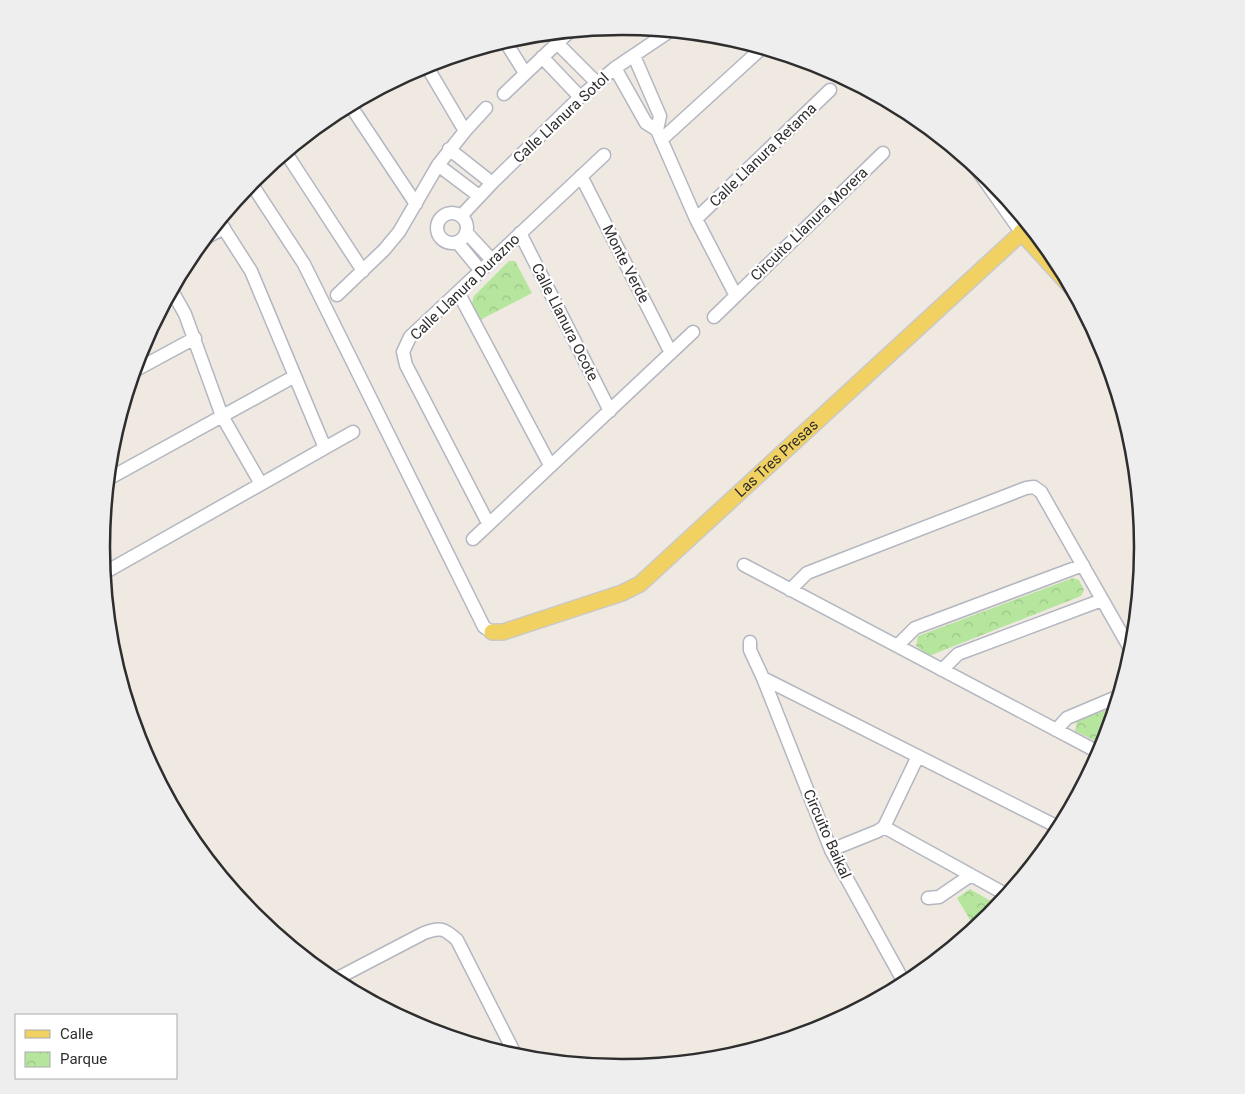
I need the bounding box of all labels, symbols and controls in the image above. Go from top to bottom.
street label: Calle Llanura Sotol [509,69,613,167]
street label: Calle Llanura Retama [706,99,820,211]
street label: Circuito Llanura Morera [747,163,871,285]
street label: Monte Verde [599,222,653,306]
street label: Calle Llanura Durazno [406,230,524,344]
street label: Calle Llanura Ocote [528,260,602,384]
street label: Las Tres Presas [731,416,822,501]
street label: Circuito Baikal [799,787,855,881]
legend [15,1014,178,1079]
text: Calle [60,1025,93,1043]
text: Parque [60,1050,107,1068]

